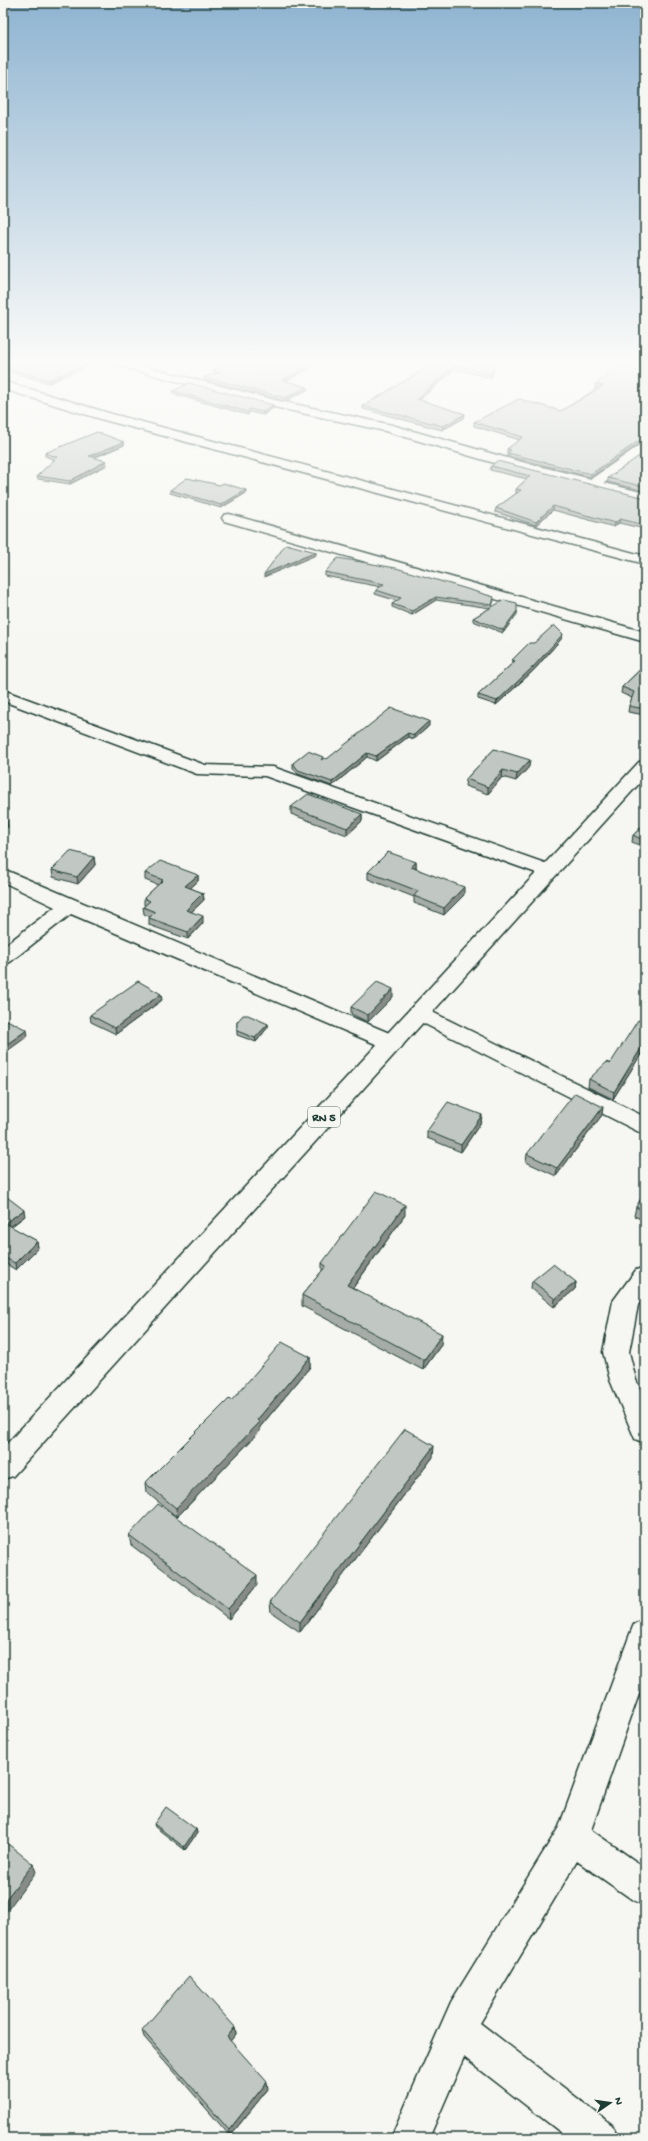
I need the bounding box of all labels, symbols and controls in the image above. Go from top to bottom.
road number: RN 5 [308,1107,340,1127]
north arrow [590,2083,630,2123]
text: N [611,2096,624,2106]

